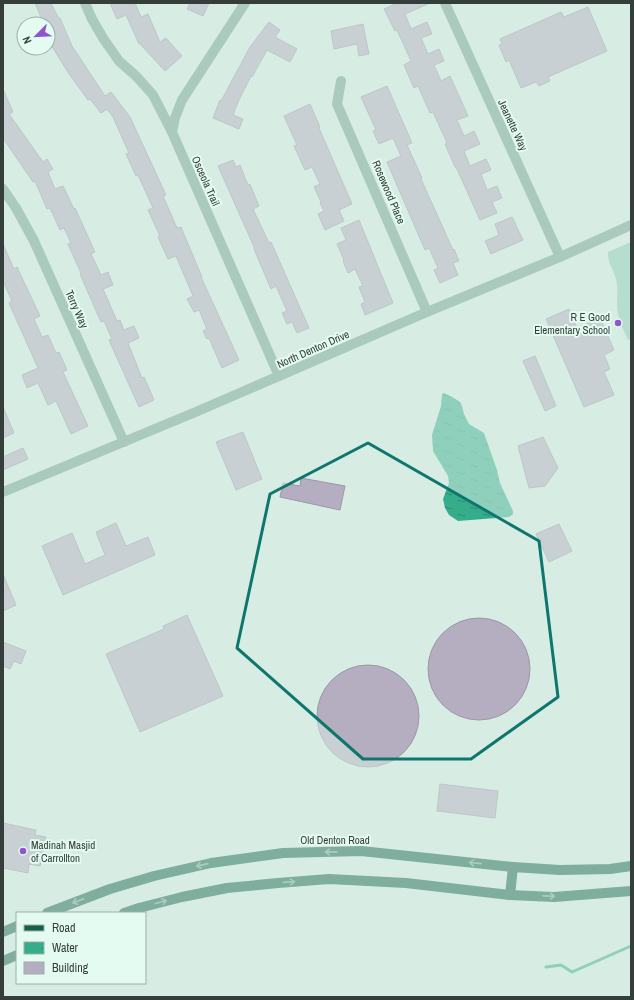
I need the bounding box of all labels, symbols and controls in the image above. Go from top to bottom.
north arrow [16,16,56,56]
text: N [19,34,35,46]
street label: Jeanette Way [495,97,531,153]
street label: Osceola Trail [189,154,223,208]
street label: Rosewood Place [369,158,409,226]
street label: Terry Way [62,288,92,331]
place label: R E Good Elementary School [534,310,610,337]
marker: R E Good Elementary School [613,318,623,328]
street label: North Denton Drive [275,327,351,371]
street label: Old Denton Road [300,833,370,847]
place label: Madinah Masjid of Carrollton [31,838,95,865]
marker: Madinah Masjid of Carrollton [18,846,28,856]
one-way arrow [325,848,338,855]
one-way arrow [469,859,482,867]
one-way arrow [196,862,209,869]
one-way arrow [282,878,295,886]
one-way arrow [542,893,555,900]
one-way arrow [72,898,84,906]
one-way arrow [154,898,167,905]
legend [16,912,146,984]
text: Road [52,920,76,936]
text: Water [52,940,79,956]
text: Building [52,960,89,976]

